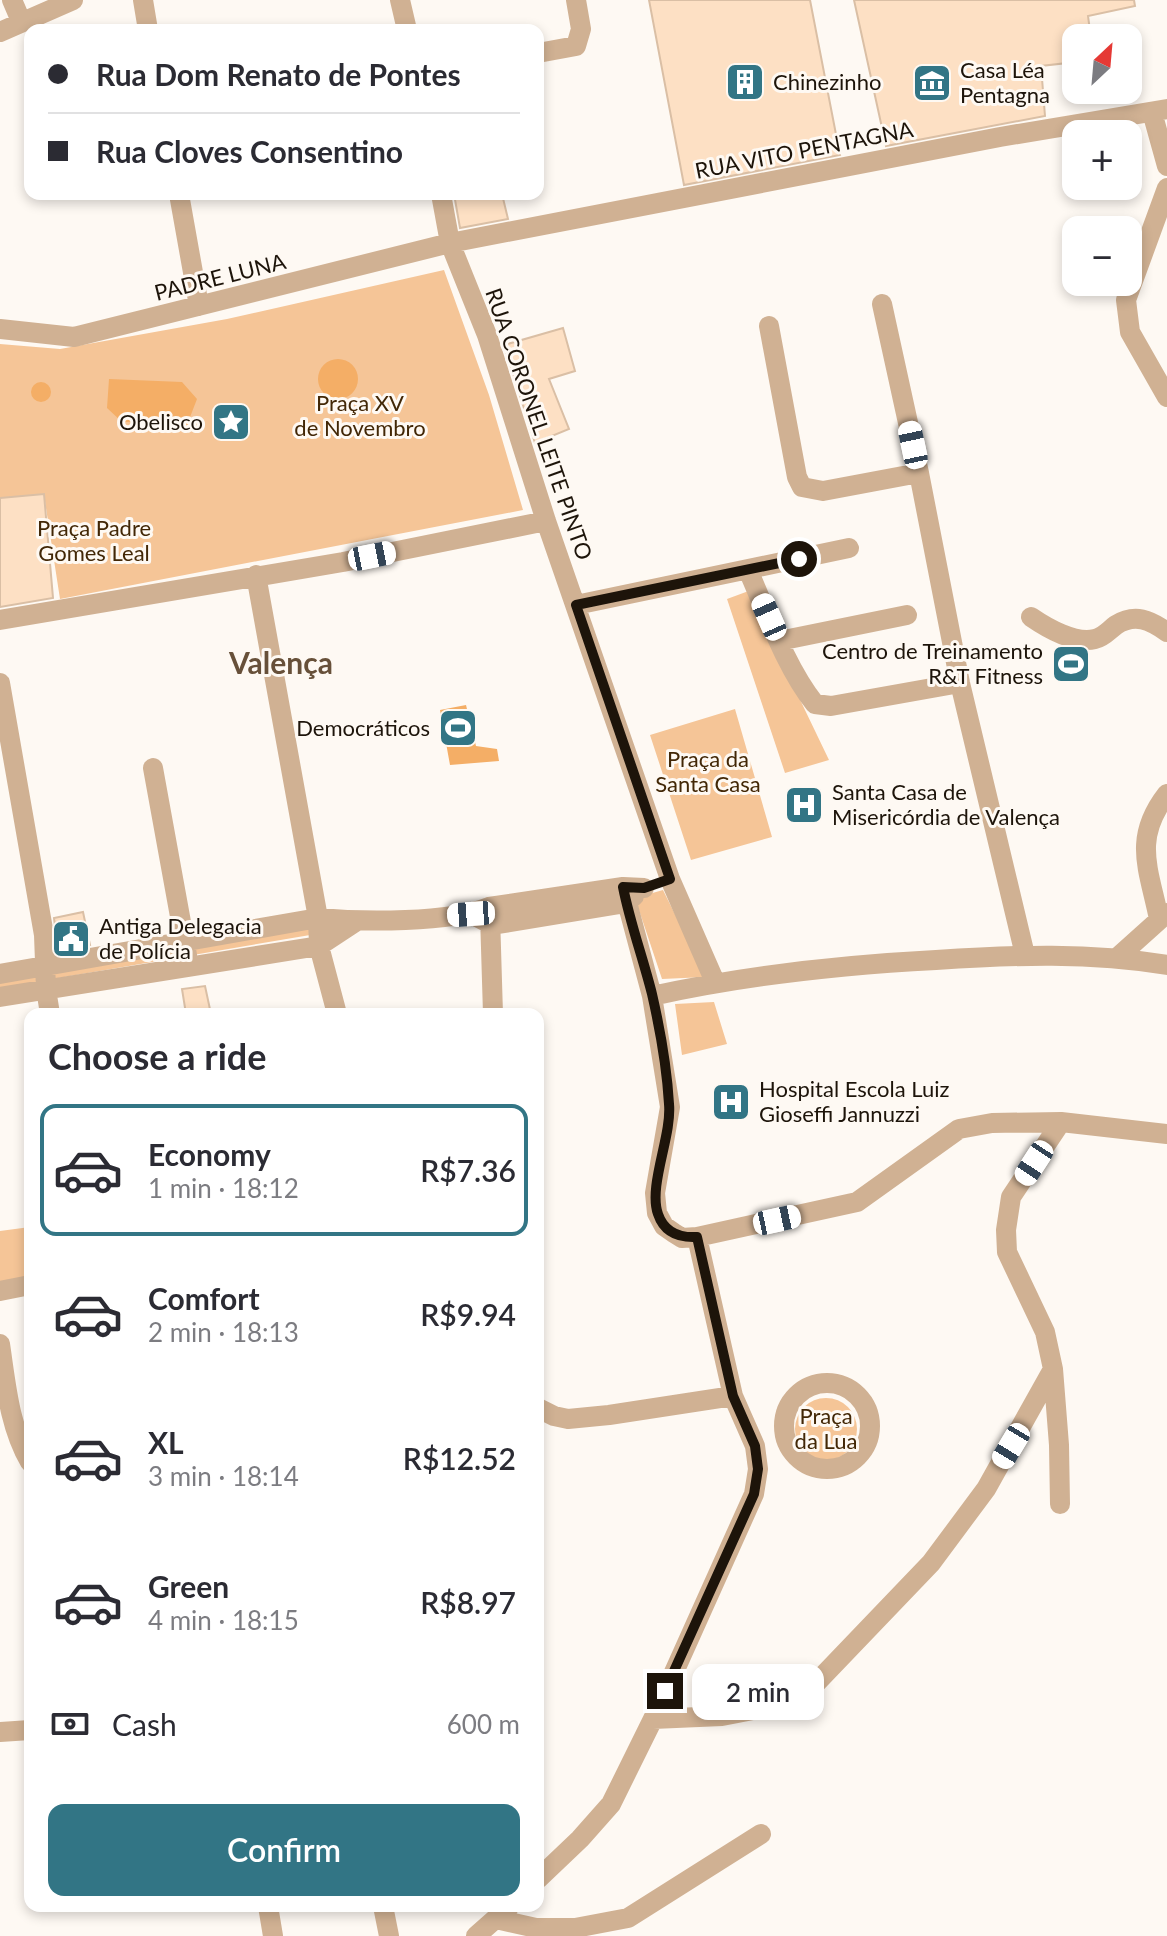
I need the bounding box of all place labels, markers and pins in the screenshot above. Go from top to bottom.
place label: Casa Léa Pentagna [960,56,1050,108]
building icon: Chinezinho [724,61,766,103]
museum icon: Casa Léa Pentagna [911,62,953,104]
place label: Chinezinho [773,68,881,95]
place icon: Obelisco [210,401,252,443]
place label: Obelisco [119,408,203,435]
place label: Centro de Treinamento R&T Fitness [822,637,1043,689]
sports icon: Centro de Treinamento R&T Fitness [1050,643,1092,685]
sports icon: Democráticos [437,707,479,749]
place label: Democráticos [296,714,430,741]
place label: Santa Casa de Misericórdia de Valença [832,778,1060,830]
hospital icon: Santa Casa de Misericórdia de Valença [783,784,825,826]
place label: Antiga Delegacia de Polícia [99,912,262,964]
public building icon: Antiga Delegacia de Polícia [50,918,92,960]
place label: Hospital Escola Luiz Gioseffi Jannuzzi [759,1075,950,1127]
hospital icon: Hospital Escola Luiz Gioseffi Jannuzzi [710,1081,752,1123]

